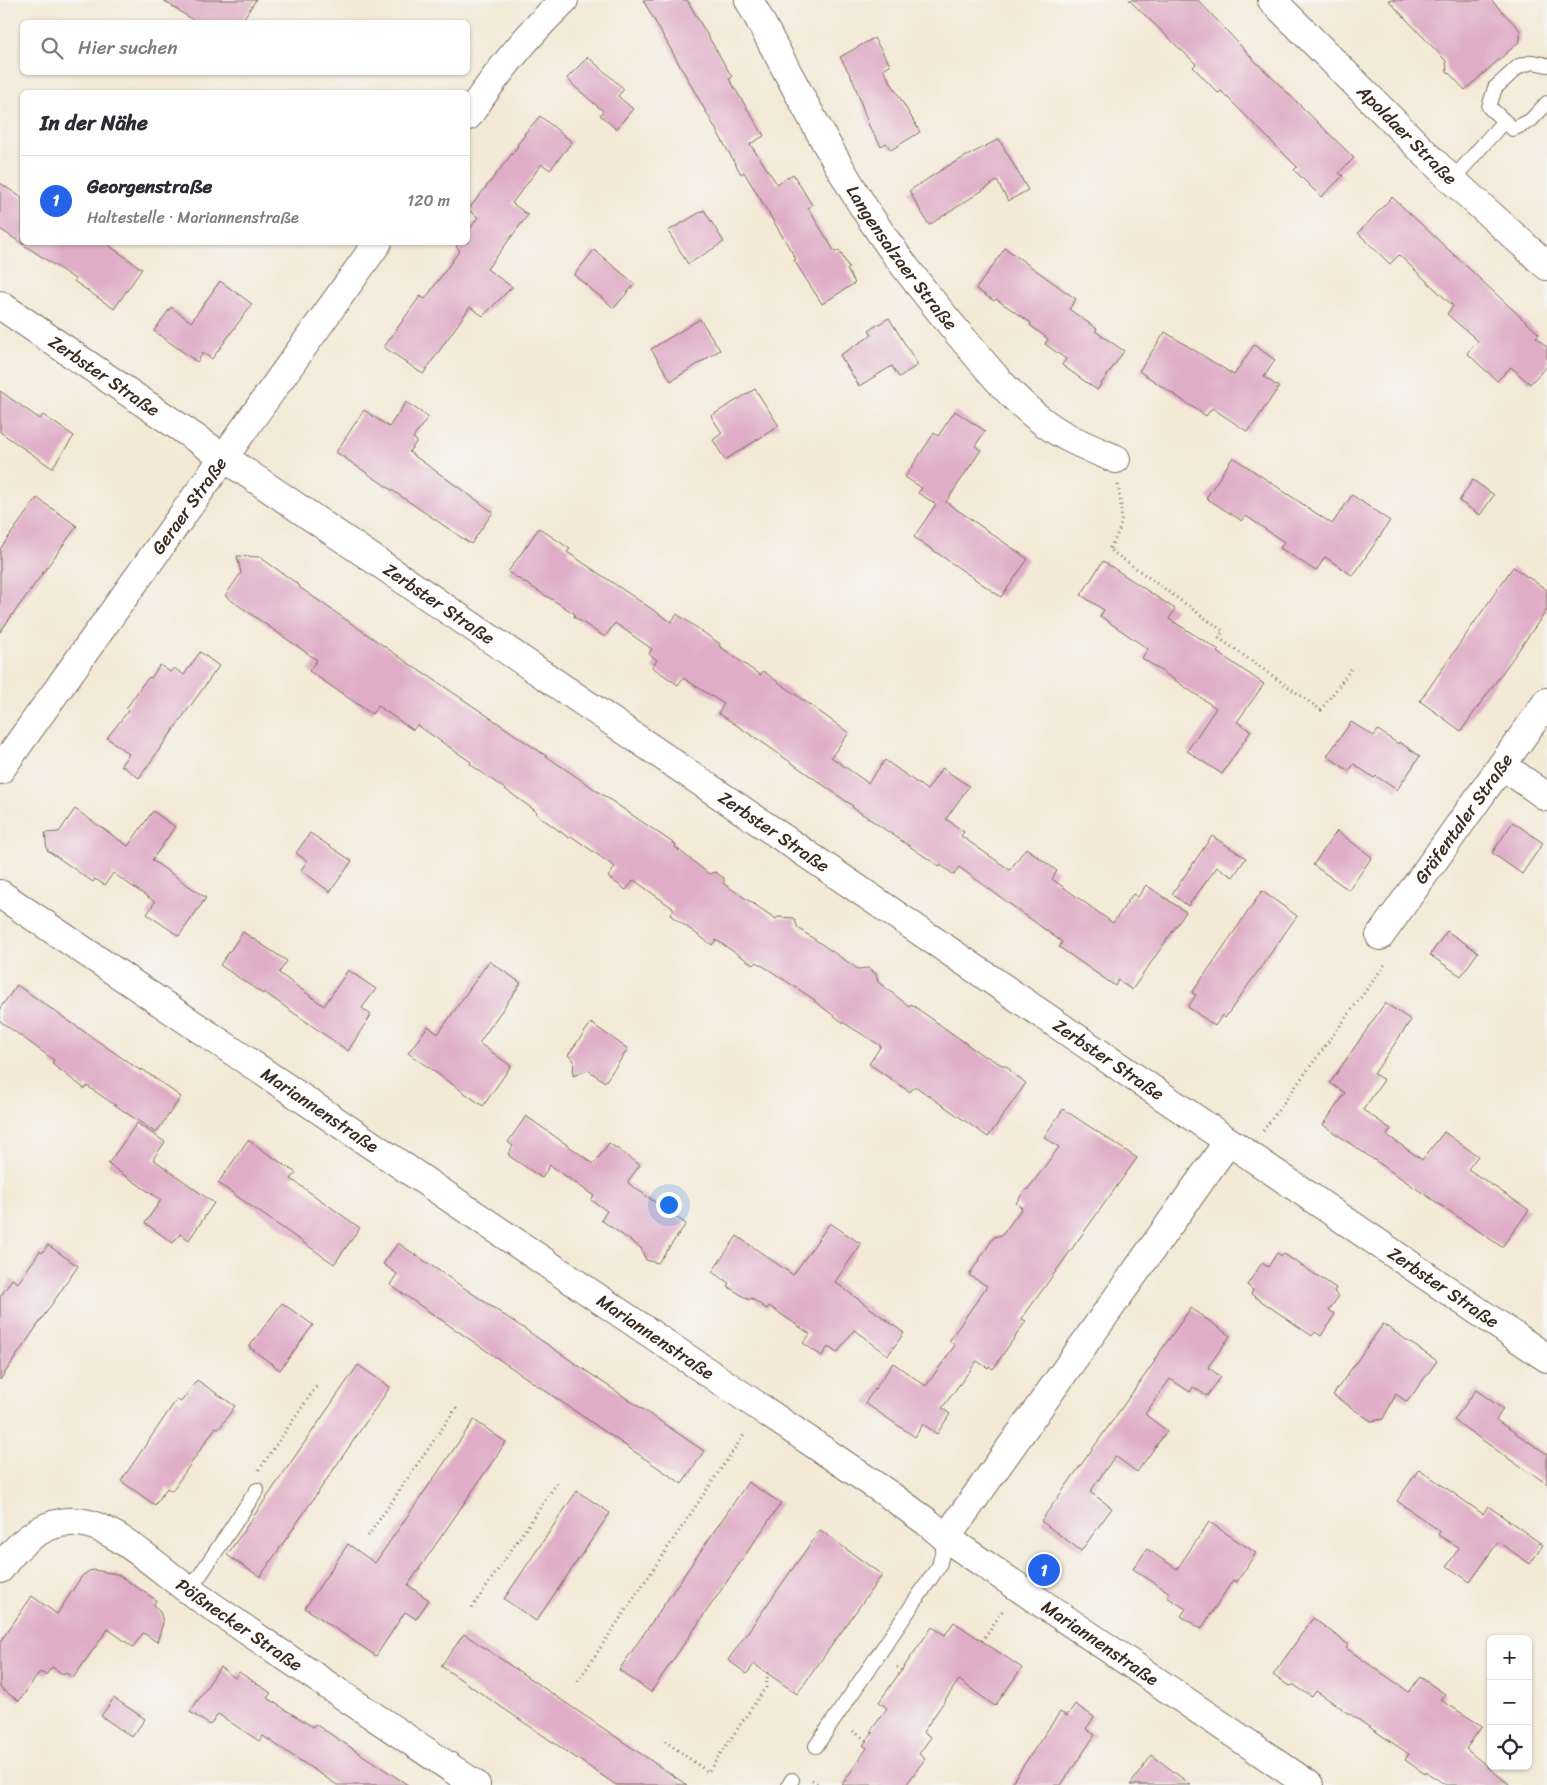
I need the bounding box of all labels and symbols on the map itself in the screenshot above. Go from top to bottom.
street label: Apoldaer Straße [1348,76,1465,193]
street label: Langensalzaer Straße [837,179,966,338]
street label: Zerbster Straße [42,326,167,426]
street label: Geraer Straße [143,450,235,562]
street label: Zerbster Straße [376,554,501,653]
street label: Gräfentaler Straße [1406,747,1522,891]
street label: Zerbster Straße [711,782,836,881]
street label: Zerbster Straße [1046,1010,1171,1109]
street label: Mariannenstraße [254,1059,386,1162]
your location [656,1192,682,1218]
street label: Zerbster Straße [1381,1238,1506,1337]
street label: Mariannenstraße [590,1285,721,1389]
pin: 1 [1028,1551,1060,1589]
street label: Pößnecker Straße [169,1570,309,1680]
street label: Mariannenstraße [1035,1591,1166,1695]

